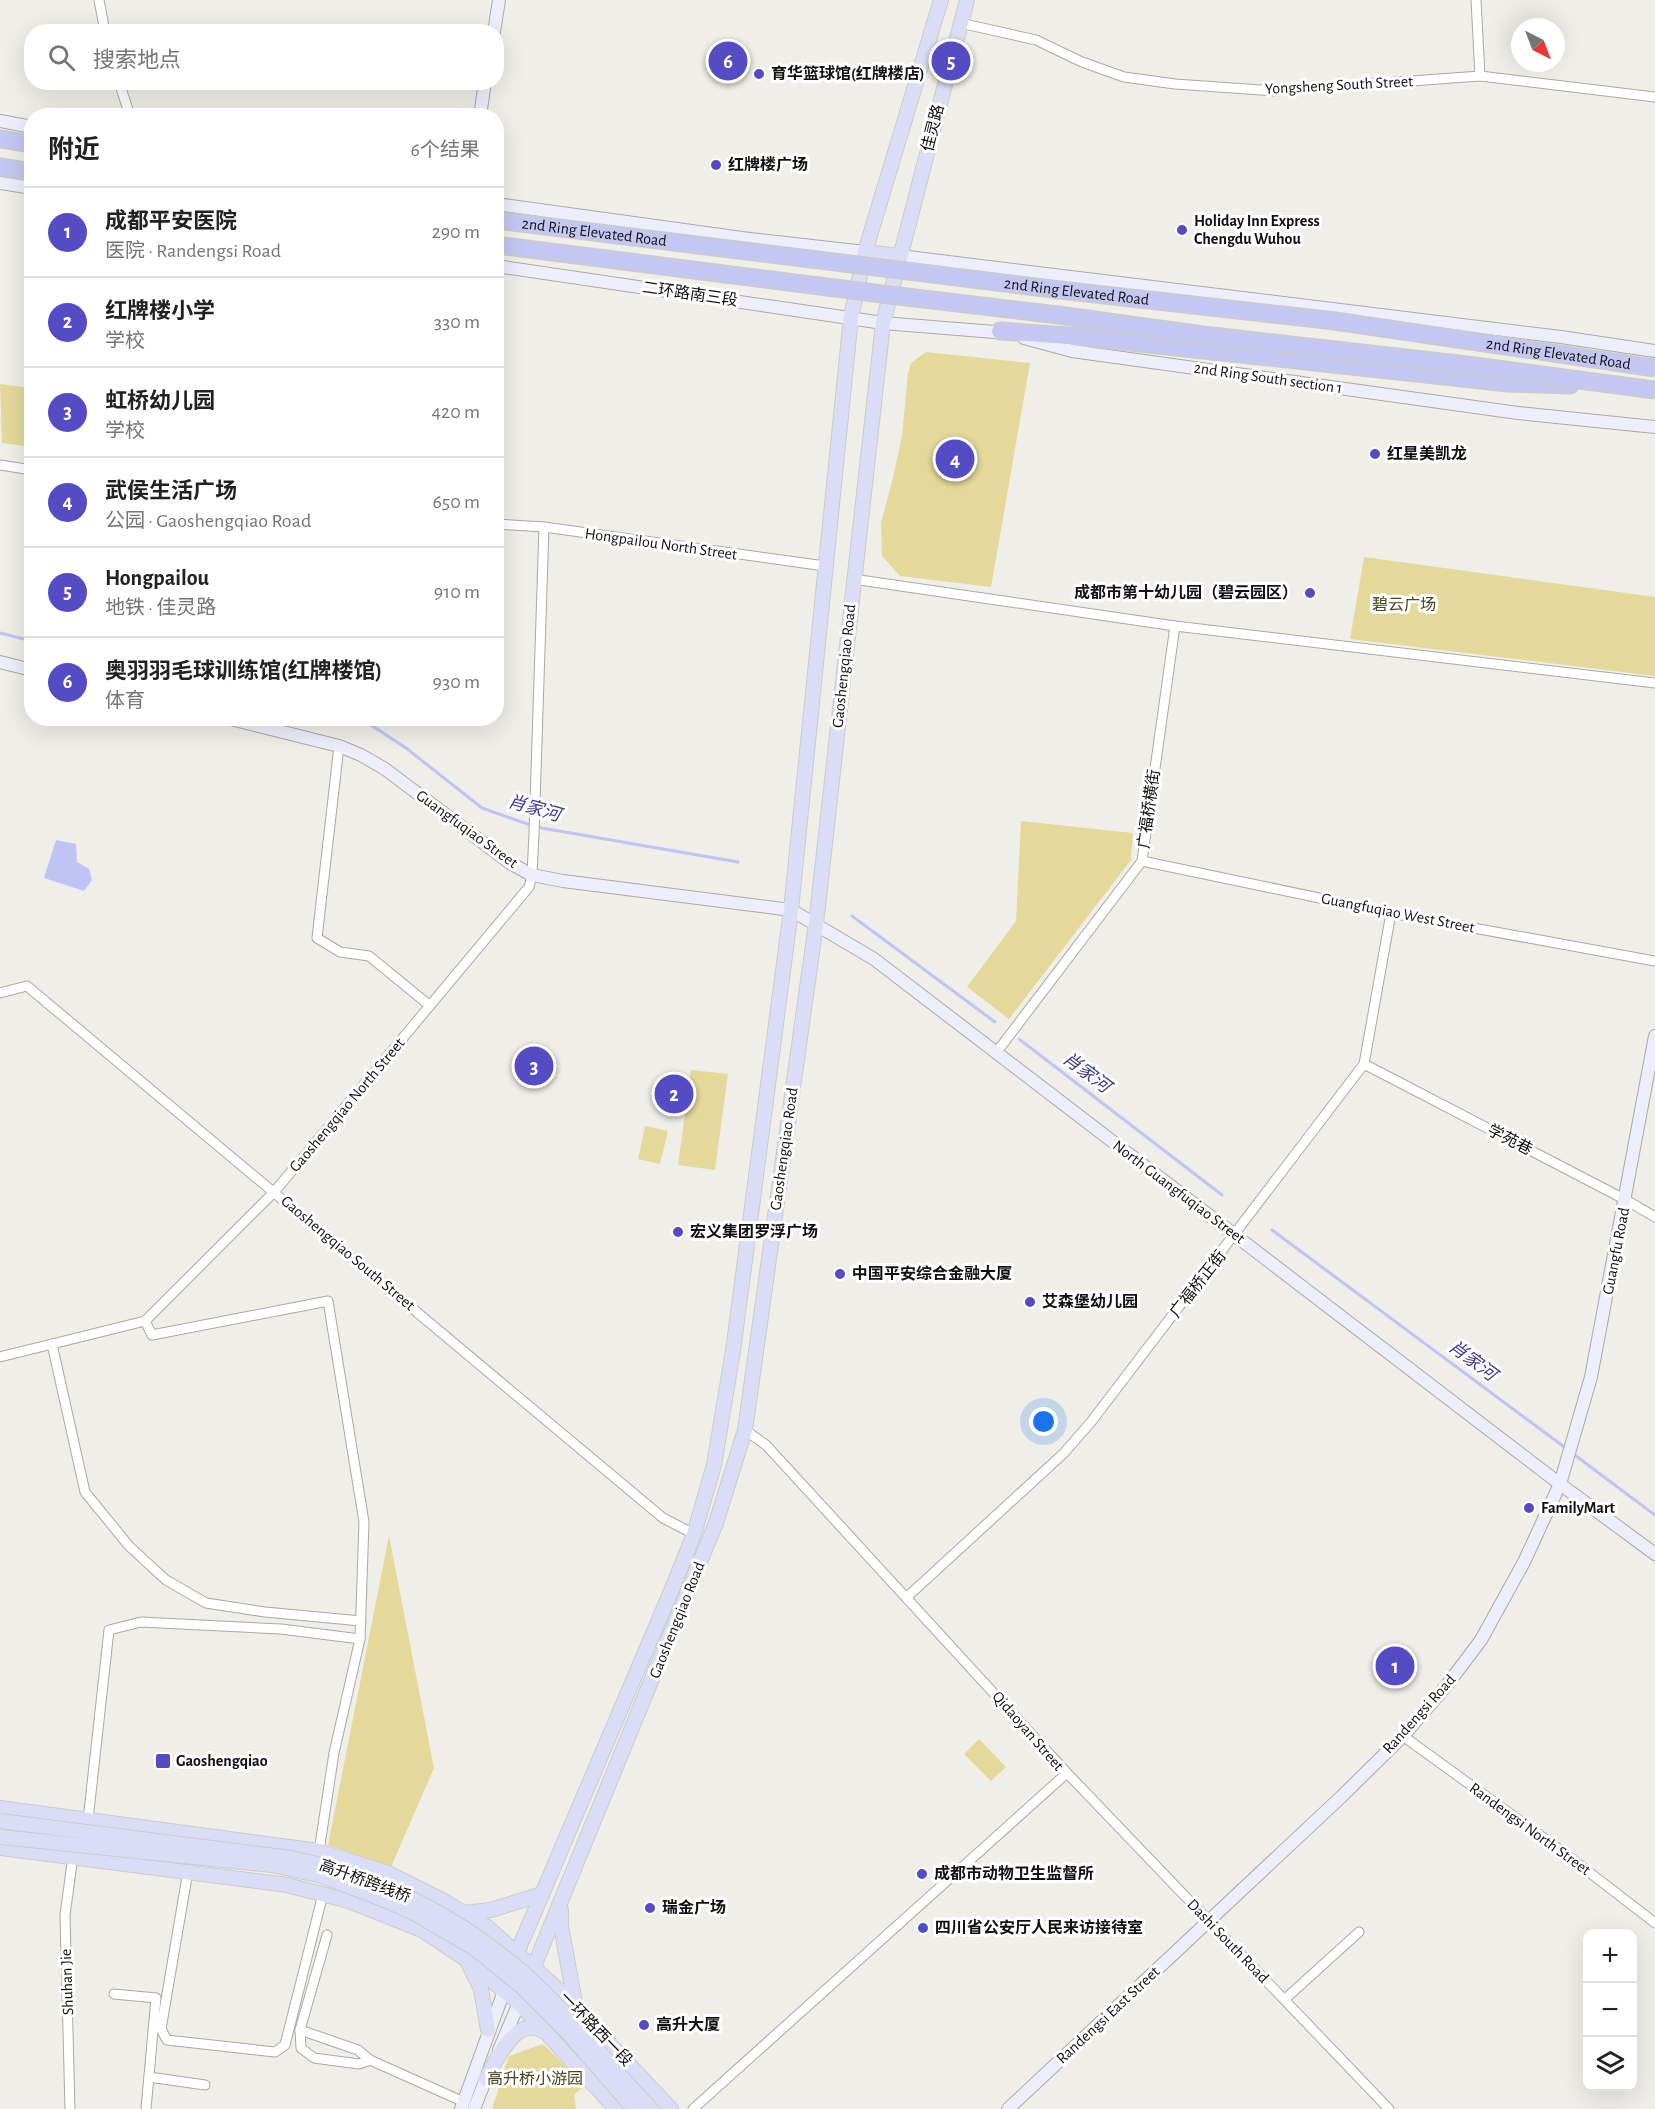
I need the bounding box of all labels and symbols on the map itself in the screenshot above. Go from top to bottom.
north arrow [1511,18,1565,72]
pin: 6 [708,38,748,84]
pin: 5 [932,38,970,84]
place label: 育华篮球馆(红牌楼店) [771,64,925,82]
marker: 育华篮球馆(红牌楼店) [752,67,766,81]
street label: Yongsheng South Street [1264,73,1414,97]
street label: 佳灵路 [918,103,947,153]
place label: 红牌楼广场 [728,156,808,173]
marker: 红牌楼广场 [709,158,723,172]
place label: Holiday Inn Express Chengdu Wuhou [1194,213,1320,247]
street label: 2nd Ring Elevated Road [521,215,668,249]
marker: Holiday Inn Express Chengdu Wuhou [1175,223,1189,237]
street label: 2nd Ring Elevated Road [1003,275,1150,308]
street label: 二环路南三段 [641,278,739,309]
street label: 2nd Ring Elevated Road [1485,335,1632,372]
street label: 2nd Ring South section 1 [1193,360,1343,396]
pin: 4 [936,436,974,482]
place label: 红星美凯龙 [1387,444,1467,462]
marker: 红星美凯龙 [1368,447,1382,461]
street label: Hongpailou North Street [584,525,738,563]
place label: 成都市第十幼儿园（碧云园区） [1074,583,1298,601]
marker: 成都市第十幼儿园（碧云园区） [1303,586,1317,600]
park label: 碧云广场 [1372,596,1436,613]
street label: Gaoshengqiao Road [830,603,858,729]
street label: 广福桥横街 [1135,768,1162,850]
street label: Guangfuqiao Street [413,787,521,871]
water label: 肖家河 [506,791,566,826]
street label: Guangfuqiao West Street [1320,890,1476,936]
street label: Gaoshengqiao North Street [286,1035,408,1175]
pin: 3 [514,1044,554,1088]
water label: 肖家河 [1059,1048,1117,1098]
pin: 2 [654,1072,694,1116]
street label: Gaoshengqiao Road [767,1086,801,1212]
street label: 学苑巷 [1485,1121,1535,1158]
street label: North Guangfuqiao Street [1110,1137,1248,1247]
street label: Gaoshengqiao South Street [278,1192,418,1314]
street label: Guangfu Road [1600,1206,1632,1296]
place label: 宏义集团罗浮广场 [690,1223,818,1240]
marker: 宏义集团罗浮广场 [671,1225,685,1239]
street label: 广福桥正街 [1166,1247,1229,1320]
place label: 中国平安综合金融大厦 [852,1265,1012,1282]
marker: 中国平安综合金融大厦 [833,1267,847,1281]
place label: 艾森堡幼儿园 [1042,1292,1138,1310]
marker: 艾森堡幼儿园 [1023,1295,1037,1309]
water label: 肖家河 [1445,1336,1503,1386]
your location [1029,1407,1058,1436]
place label: FamilyMart [1541,1500,1616,1517]
marker: FamilyMart [1522,1501,1536,1515]
street label: Gaoshengqiao Road [646,1559,708,1681]
pin: 1 [1376,1644,1414,1688]
street label: Randengsi Road [1380,1671,1458,1757]
street label: Qidaoyan Street [988,1688,1067,1775]
marker: Gaoshengqiao [154,1752,172,1770]
place label: Gaoshengqiao [176,1753,268,1769]
street label: Randengsi North Street [1466,1780,1594,1878]
street label: 高升桥跨线桥 [317,1856,413,1905]
place label: 成都市动物卫生监督所 [934,1864,1094,1882]
marker: 成都市动物卫生监督所 [915,1867,929,1881]
street label: Dashi South Road [1184,1896,1272,1986]
place label: 瑞金广场 [662,1899,726,1916]
marker: 瑞金广场 [643,1901,657,1915]
place label: 四川省公安厅人民来访接待室 [935,1919,1143,1936]
marker: 四川省公安厅人民来访接待室 [916,1921,930,1935]
street label: Shuhan Jie [58,1948,76,2016]
street label: Randengsi East Street [1053,1963,1163,2067]
street label: 一环路西一段 [557,1988,636,2069]
place label: 高升大厦 [656,2016,720,2033]
marker: 高升大厦 [637,2018,651,2032]
park label: 高升桥小游园 [487,2070,583,2087]

